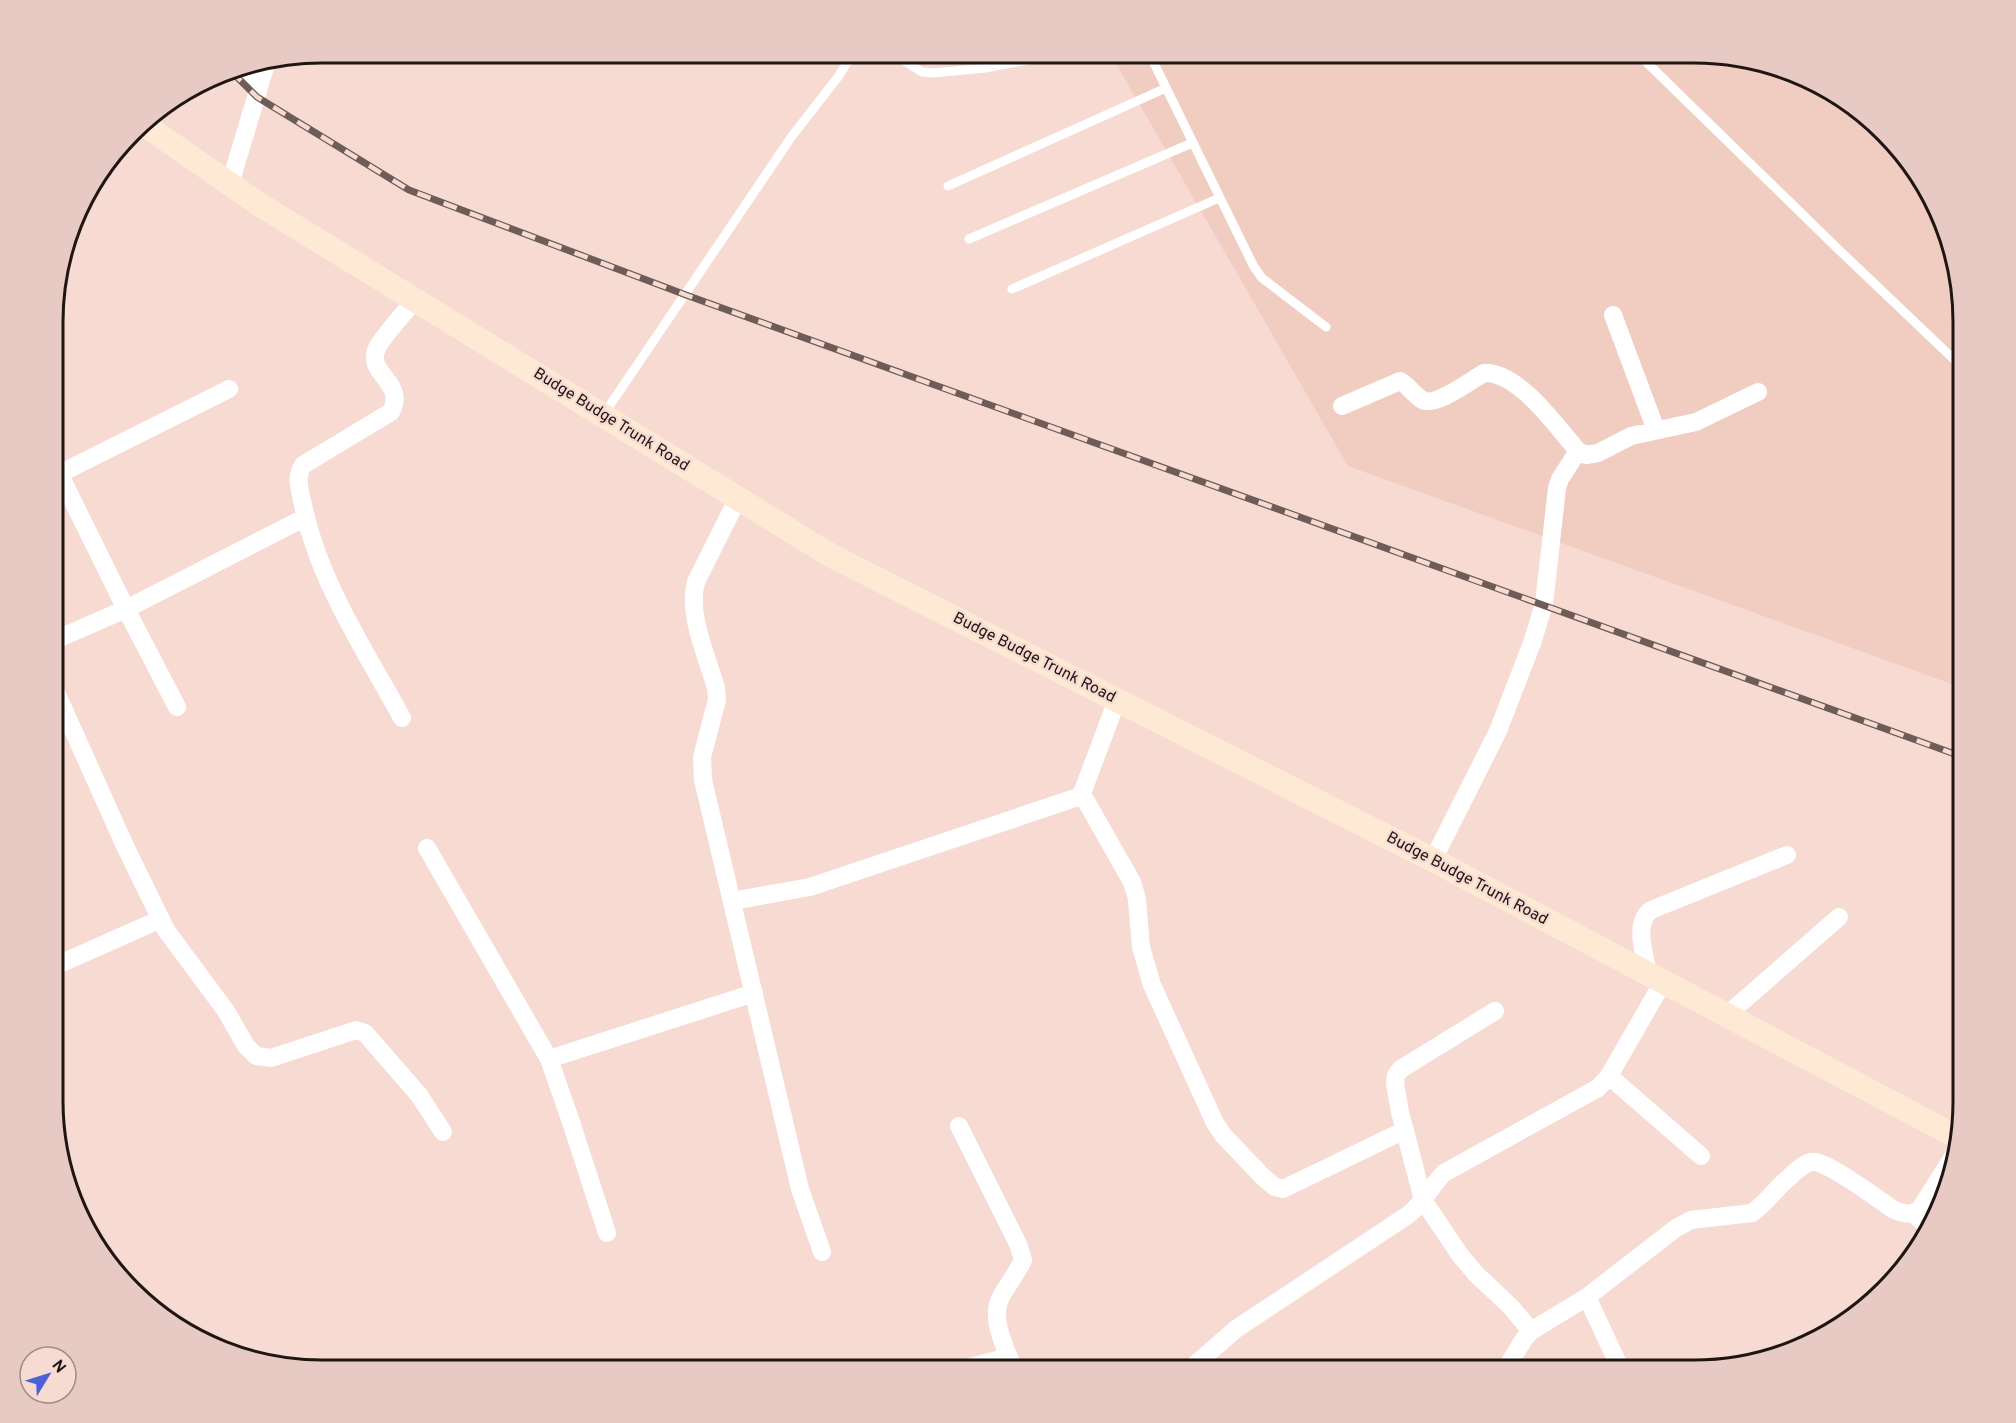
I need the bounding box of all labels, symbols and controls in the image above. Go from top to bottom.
street label: Budge Budge Trunk Road [529,364,693,476]
street label: Budge Budge Trunk Road [949,608,1119,708]
street label: Budge Budge Trunk Road [1383,828,1551,930]
north arrow [18,1345,78,1405]
text: N [47,1356,70,1378]

